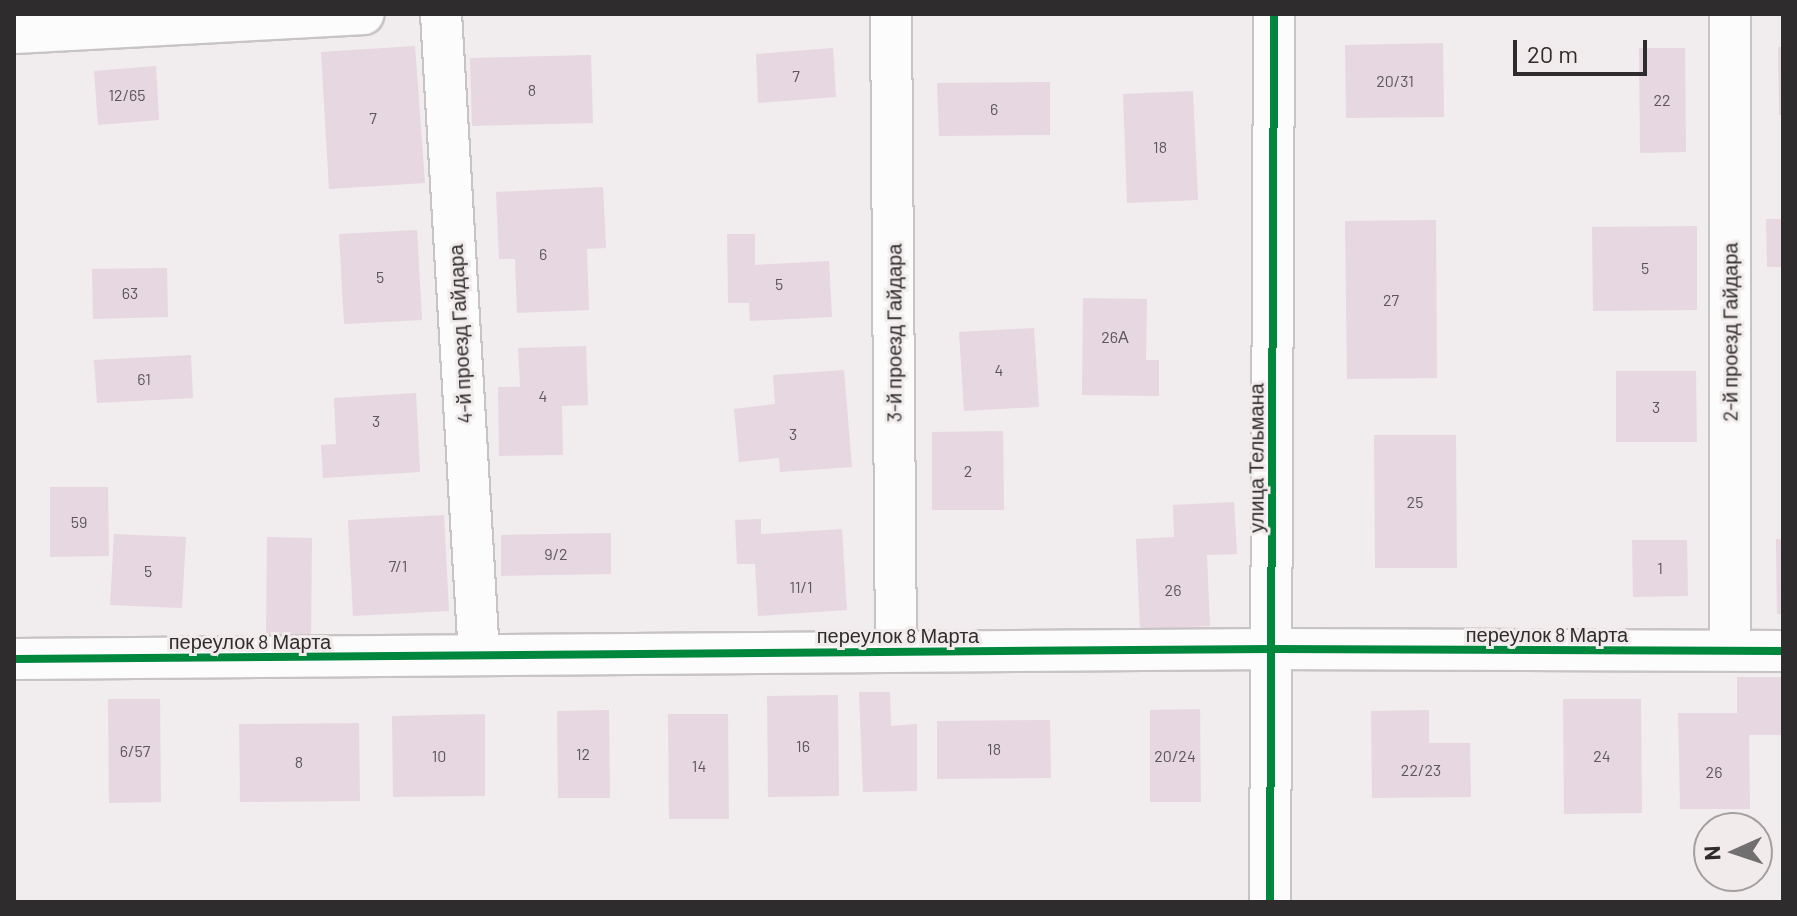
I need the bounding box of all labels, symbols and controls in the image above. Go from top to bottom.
scale bar [1517,24,1651,74]
text: 20 m [1527,39,1578,68]
house number: 7 [792,66,800,86]
house number: 20/31 [1376,71,1414,91]
house number: 8 [528,80,536,100]
house number: 12/65 [108,85,146,105]
house number: 22 [1653,90,1671,110]
house number: 6 [990,99,998,119]
house number: 7 [369,108,377,128]
house number: 18 [1153,137,1167,157]
street label: 2-й проезд Гайдара [1718,243,1742,421]
street label: 4-й проезд Гайдара [443,244,477,424]
house number: 6 [539,244,547,264]
street label: 3-й проезд Гайдара [882,244,906,422]
house number: 5 [1641,258,1649,278]
house number: 5 [376,267,384,287]
house number: 5 [775,274,783,294]
house number: 63 [122,283,138,303]
house number: 27 [1383,290,1399,310]
house number: 26А [1101,327,1129,347]
house number: 4 [995,360,1003,380]
house number: 61 [137,369,151,389]
street label: улица Тельмана [1244,383,1268,533]
house number: 4 [539,386,547,406]
house number: 3 [1652,397,1660,417]
house number: 3 [372,411,380,431]
house number: 3 [789,424,797,444]
house number: 2 [964,461,972,481]
house number: 25 [1407,492,1423,512]
house number: 59 [71,512,87,532]
house number: 9/2 [544,544,568,564]
house number: 7/1 [389,556,407,576]
house number: 1 [1657,558,1663,578]
house number: 5 [144,561,152,581]
house number: 11/1 [789,577,813,597]
house number: 26 [1165,580,1181,600]
street label: переулок 8 Марта [1466,622,1628,646]
street label: переулок 8 Марта [817,623,979,647]
street label: переулок 8 Марта [169,629,331,653]
house number: 16 [796,736,810,756]
house number: 18 [987,739,1001,759]
house number: 6/57 [120,741,150,761]
house number: 12 [576,744,590,764]
house number: 10 [432,746,446,766]
house number: 20/24 [1154,746,1196,766]
house number: 24 [1593,746,1611,766]
house number: 8 [295,752,303,772]
house number: 14 [692,756,706,776]
house number: 22/23 [1401,760,1441,780]
house number: 26 [1706,762,1722,782]
north arrow [1693,812,1773,892]
text: N [1698,845,1724,861]

